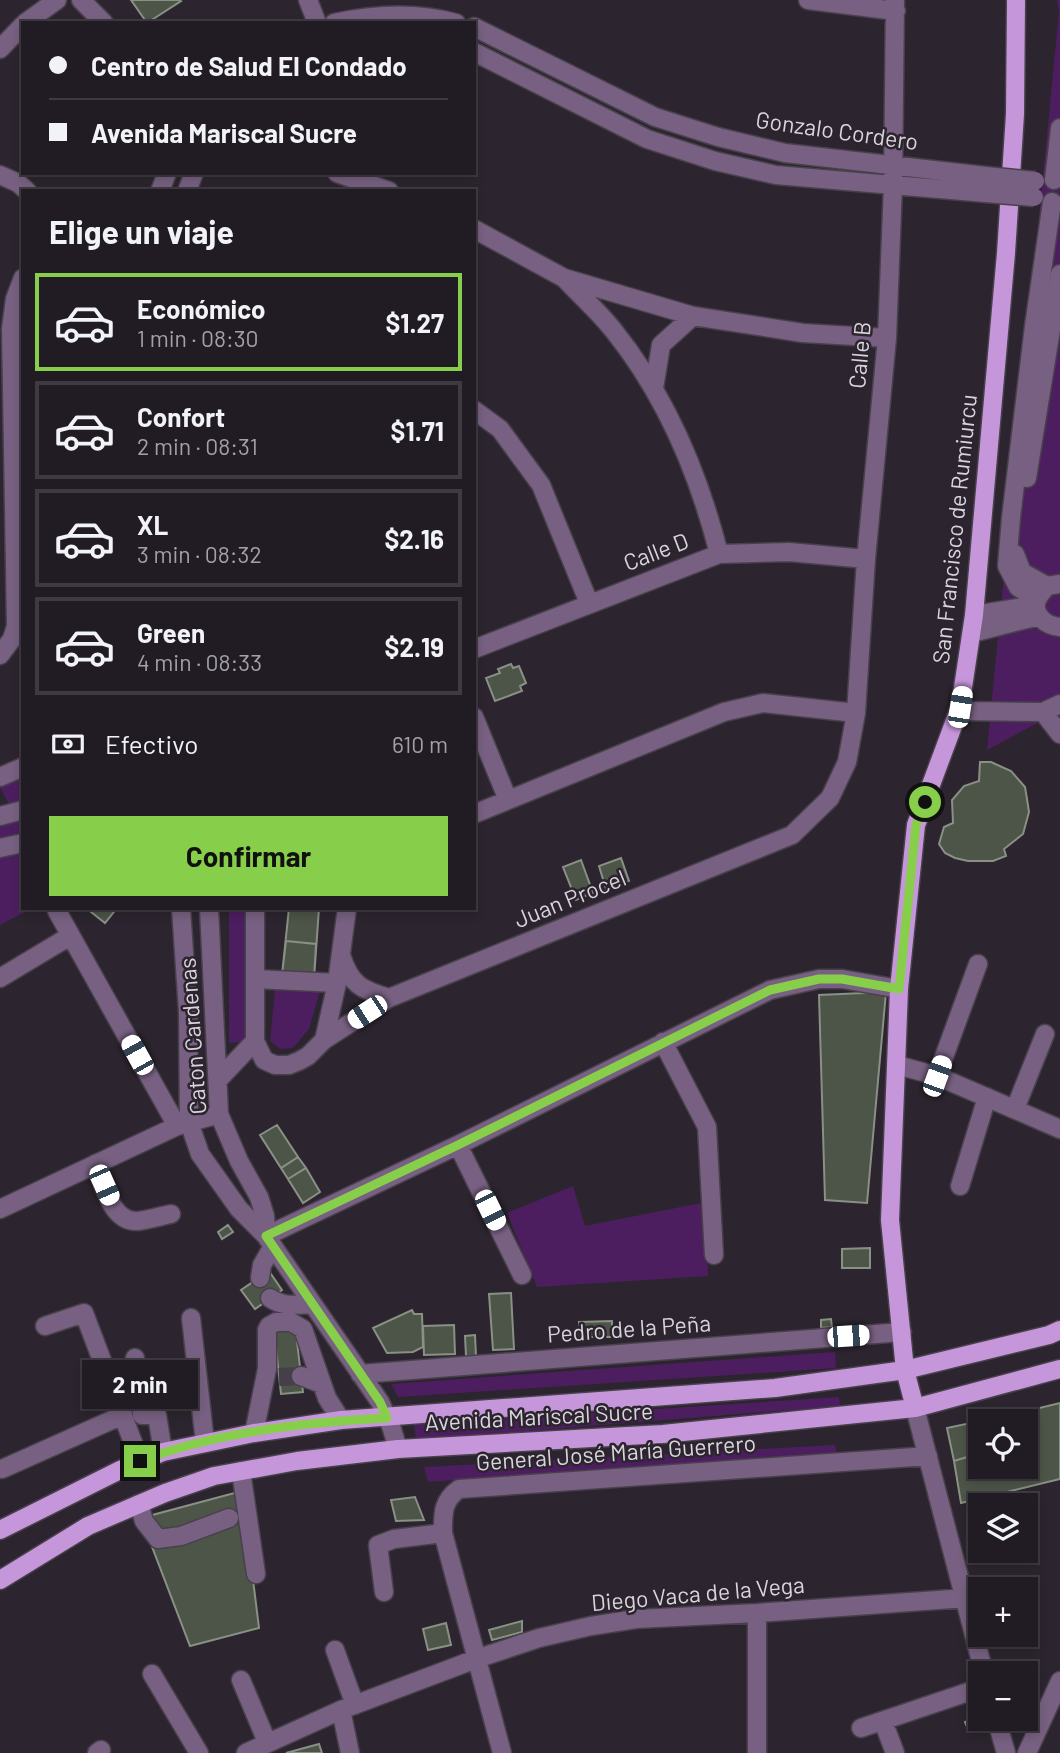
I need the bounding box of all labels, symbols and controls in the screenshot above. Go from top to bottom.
text: Centro de Salud El Condado [91,50,407,81]
street label: Gonzalo Cordero [754,105,920,155]
text: Avenida Mariscal Sucre [91,117,357,148]
text: Elige un viaje [49,212,234,250]
icon: car [53,291,116,354]
text: Económico [137,293,266,324]
text: $1.27 [385,307,444,338]
street label: Calle B [842,320,876,390]
text: 1 min · 08:30 [137,324,259,352]
street label: San Francisco de Rumiurcu [926,393,982,665]
icon: car [53,399,116,462]
text: Confort [137,401,225,432]
text: $1.71 [391,415,444,446]
text: 2 min · 08:31 [137,432,258,460]
icon: car [53,507,116,570]
text: XL [137,509,168,540]
text: $2.16 [384,523,444,554]
street label: Calle D [619,526,692,576]
text: 3 min · 08:32 [137,540,262,568]
icon: car [53,615,116,678]
text: Green [137,617,205,648]
text: $2.19 [385,631,444,662]
text: 4 min · 08:33 [137,648,262,676]
car [947,685,974,729]
icon: cash [49,725,87,763]
text: Efectivo [105,728,198,759]
text: 610 m [392,730,448,758]
route start [909,786,941,818]
button: Confirmar [49,816,448,896]
street label: Juan Procel [510,863,630,933]
street label: Caton Cardenas [173,957,211,1115]
car [344,992,391,1032]
car [118,1032,157,1078]
car [920,1053,955,1099]
car [86,1162,123,1208]
car [472,1187,509,1233]
street label: Pedro de la Peña [546,1308,712,1348]
car [827,1324,870,1348]
callout: 2 min [82,1360,198,1408]
text: 2 min [112,1370,168,1398]
street label: Avenida Mariscal Sucre [424,1396,654,1436]
map controls [968,1409,1038,1731]
button: locate [968,1409,1038,1479]
street label: General José María Guerrero [475,1428,757,1476]
route end [124,1445,156,1477]
button: layers [968,1493,1038,1563]
street label: Diego Vaca de la Vega [590,1570,806,1616]
button: + [968,1577,1038,1647]
button: − [968,1661,1038,1731]

